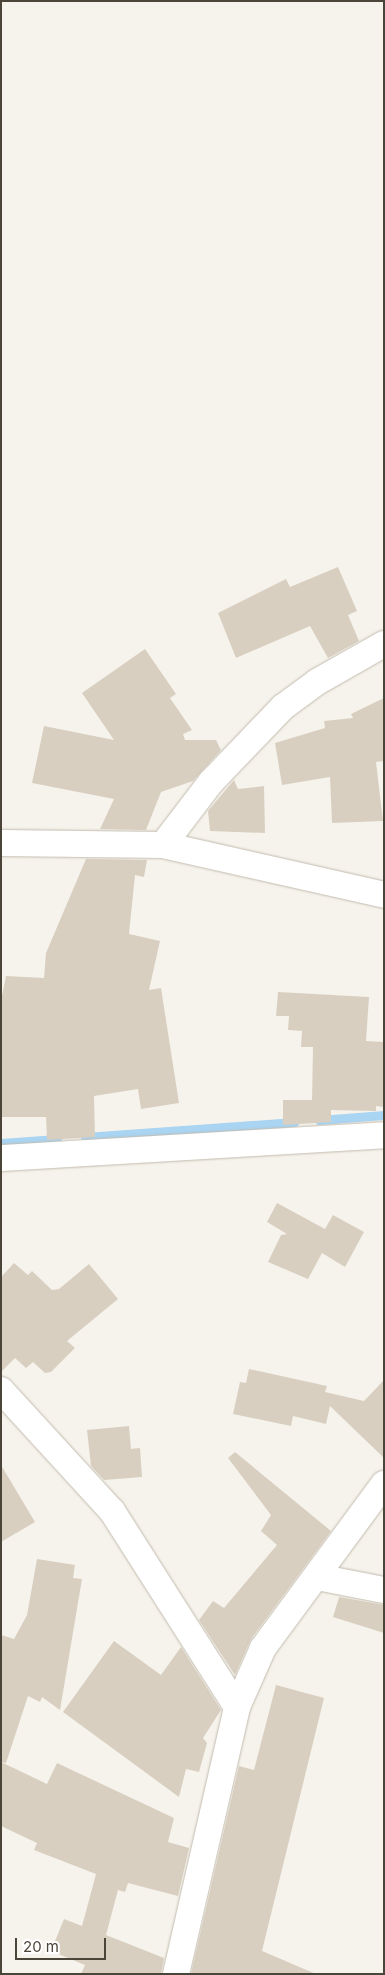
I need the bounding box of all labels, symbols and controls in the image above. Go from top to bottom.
scale bar [18,1928,109,1960]
text: 20 m [23,1937,59,1956]

